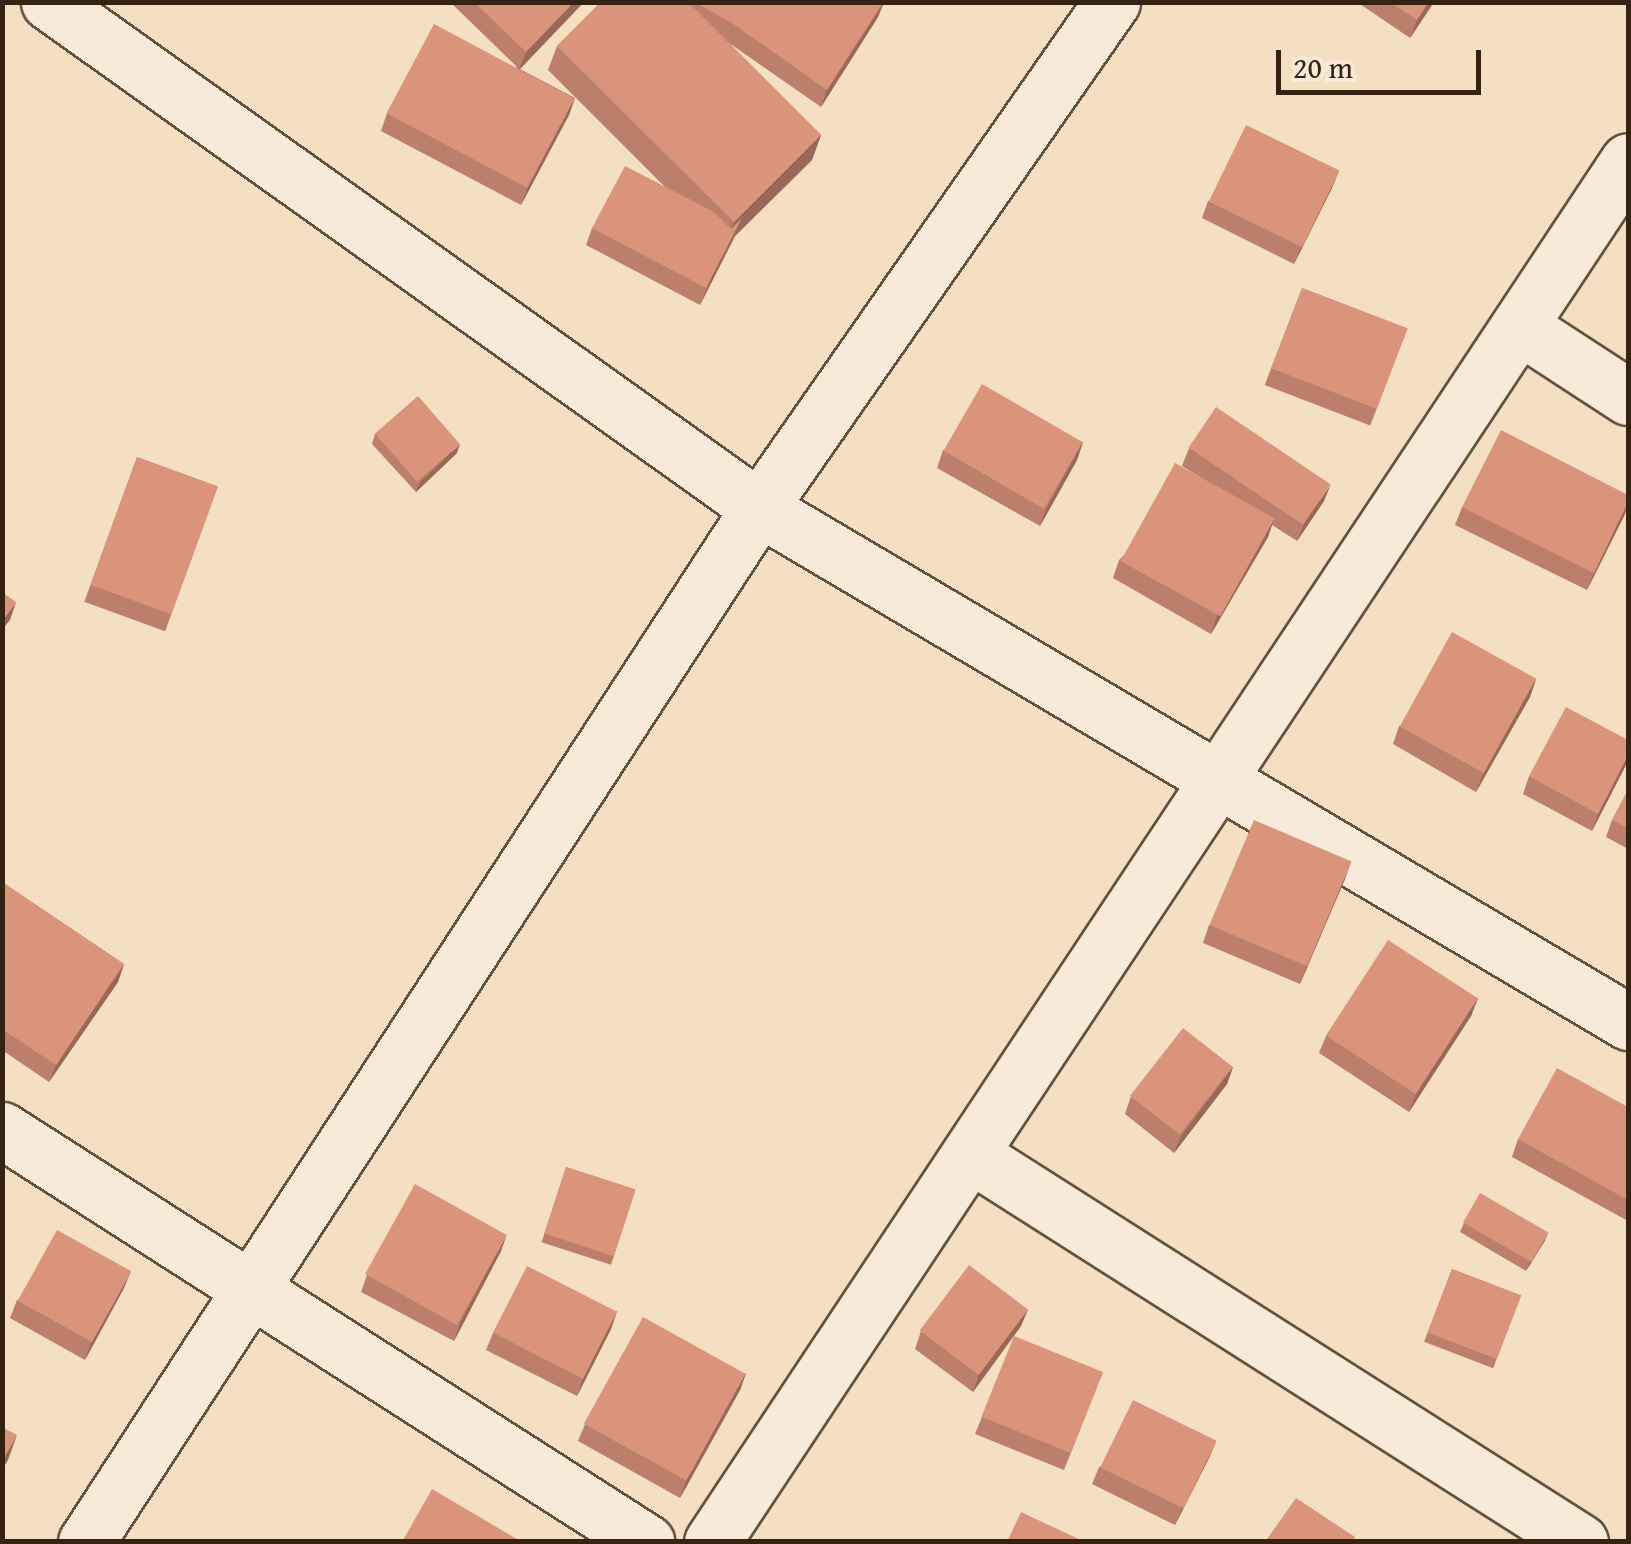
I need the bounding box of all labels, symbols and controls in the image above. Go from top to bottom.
scale bar [1281,30,1486,92]
text: 20 m [1293,45,1353,89]

